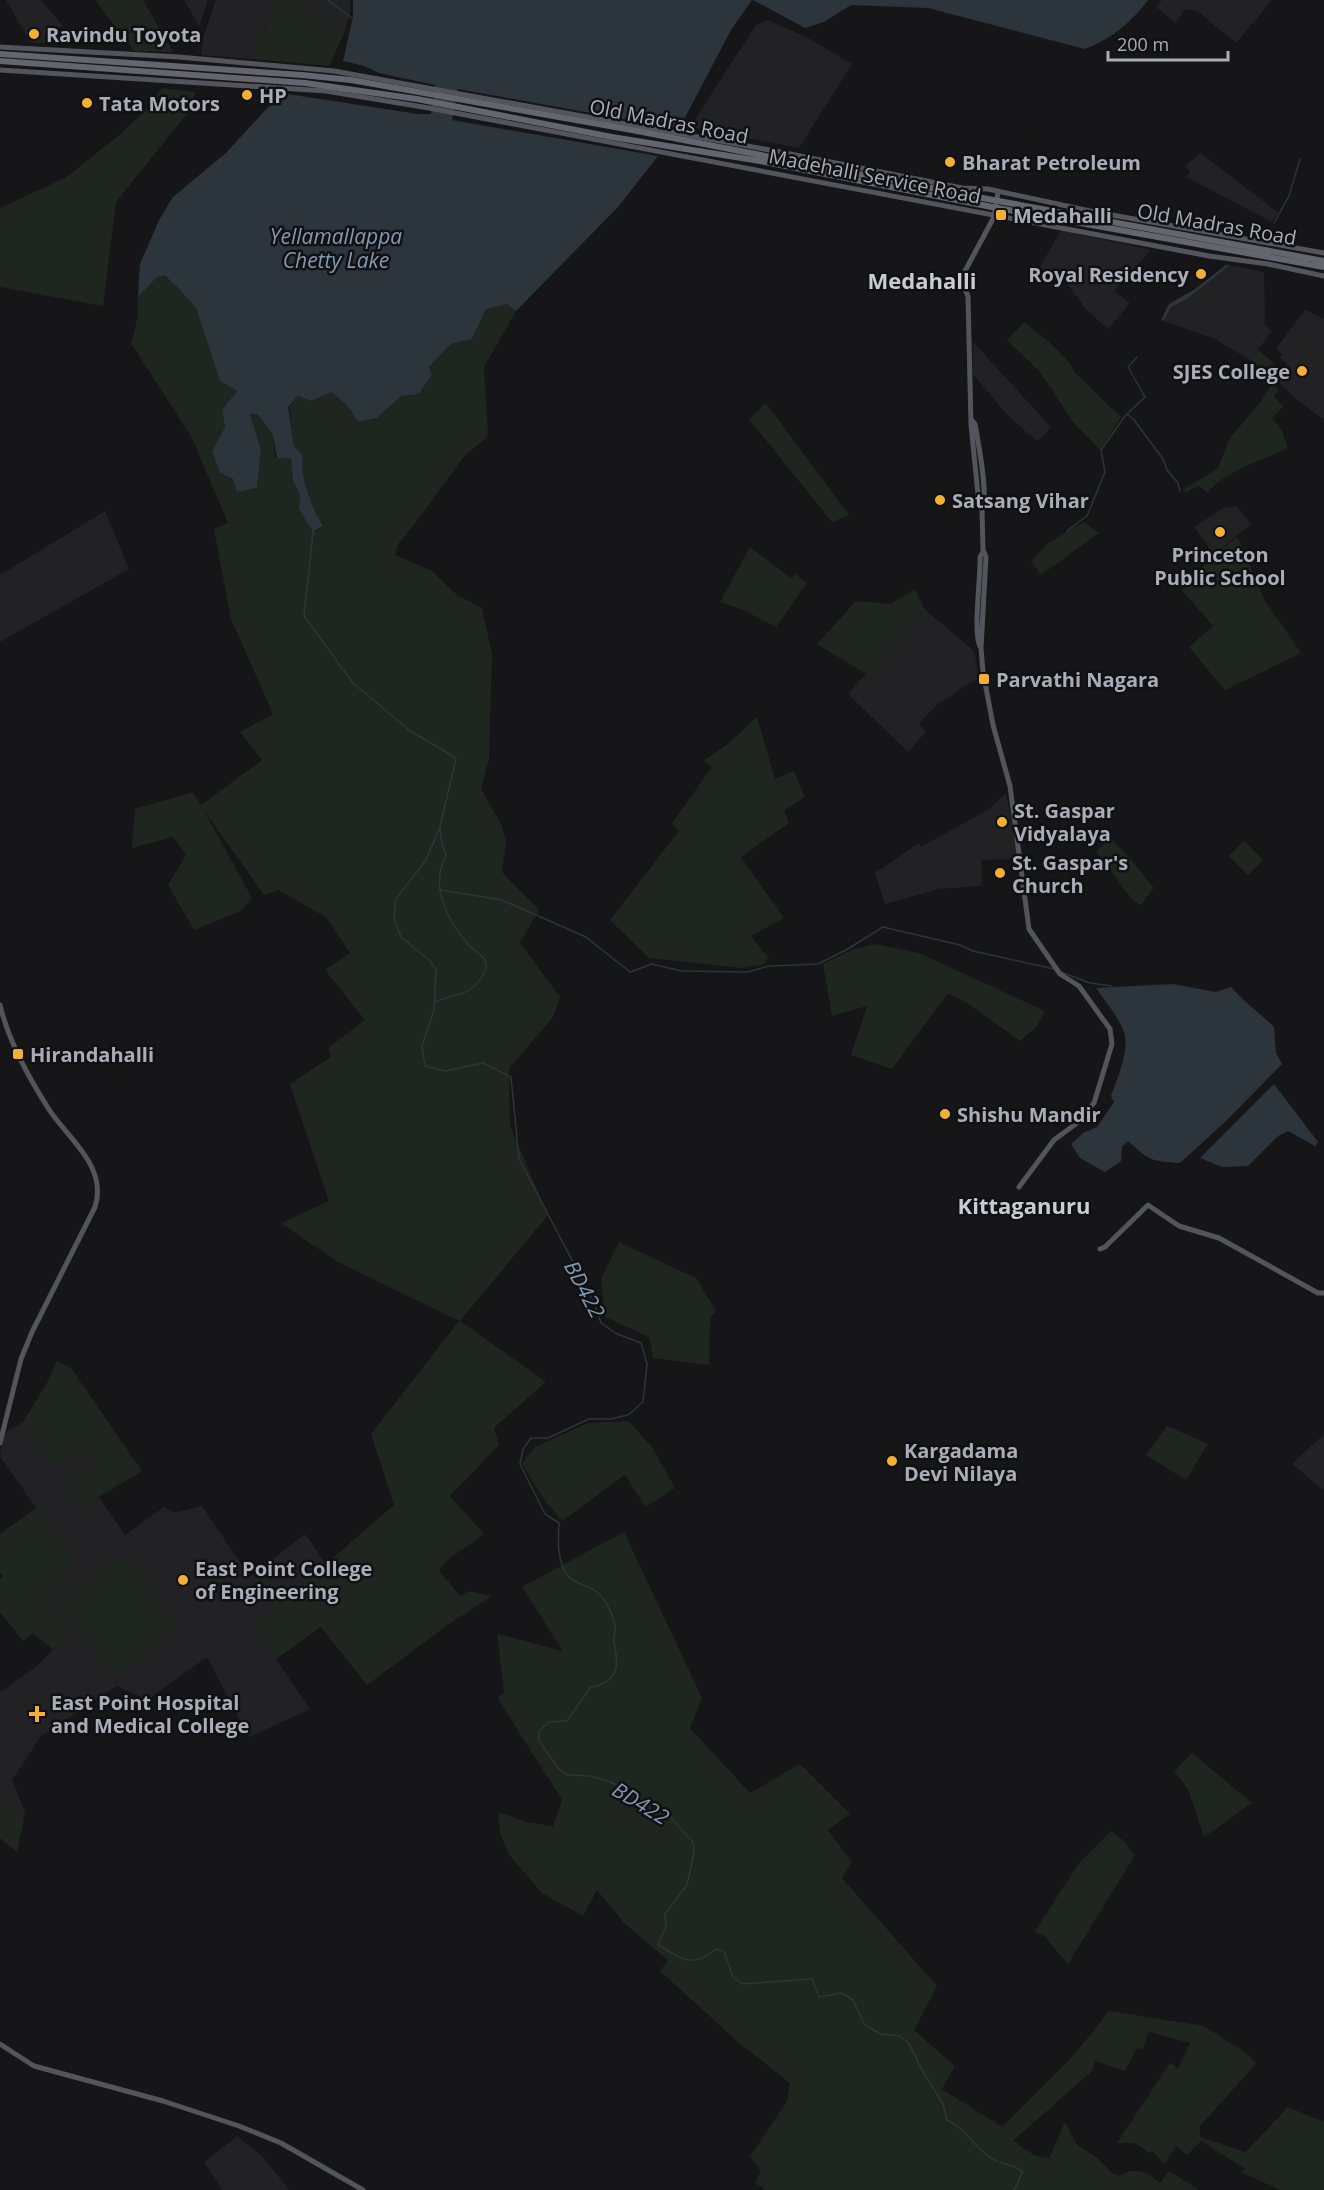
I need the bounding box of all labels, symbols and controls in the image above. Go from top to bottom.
place label: Ravindu Toyota [46,21,201,48]
scale bar [1108,24,1228,62]
marker: Ravindu Toyota [27,27,41,41]
text: 200 m [1117,32,1169,56]
place label: HP [259,82,287,109]
marker: HP [240,88,254,102]
place label: Tata Motors [99,90,220,117]
street label: Old Madras Road [587,92,751,150]
marker: Tata Motors [80,96,94,110]
street label: Madehalli Service Road [767,142,983,210]
place label: Bharat Petroleum [962,149,1141,176]
marker: Bharat Petroleum [943,155,957,169]
street label: Old Madras Road [1135,197,1299,251]
place label: Medahalli [1013,202,1112,229]
marker: Medahalli [994,208,1008,222]
water label: Yellamallappa Chetty Lake [270,222,402,274]
place label: Royal Residency [1028,261,1190,288]
district label: Medahalli [868,265,976,295]
marker: Royal Residency [1194,267,1208,281]
place label: SJES College [1173,358,1290,385]
marker: SJES College [1295,364,1309,378]
place label: Satsang Vihar [952,487,1089,514]
marker: Satsang Vihar [933,493,947,507]
marker: Princeton Public School [1213,525,1227,539]
place label: Princeton Public School [1154,541,1286,591]
place label: Parvathi Nagara [996,666,1159,693]
marker: Parvathi Nagara [977,672,991,686]
place label: St. Gaspar Vidyalaya [1014,797,1115,847]
marker: St. Gaspar Vidyalaya [995,815,1009,829]
place label: St. Gaspar's Church [1012,849,1128,899]
marker: St. Gaspar's Church [993,866,1007,880]
place label: Hirandahalli [30,1041,154,1068]
marker: Hirandahalli [11,1047,25,1061]
place label: Shishu Mandir [957,1101,1101,1128]
marker: Shishu Mandir [938,1107,952,1121]
district label: Kittaganuru [958,1190,1090,1220]
water label: BD422 [558,1255,612,1323]
place label: Kargadama Devi Nilaya [904,1437,1018,1487]
marker: Kargadama Devi Nilaya [885,1454,899,1468]
place label: East Point College of Engineering [195,1555,372,1605]
marker: East Point College of Engineering [176,1573,190,1587]
place label: East Point Hospital and Medical College [51,1689,249,1739]
marker: East Point Hospital and Medical College [28,1705,46,1723]
water label: BD422 [607,1775,675,1831]

